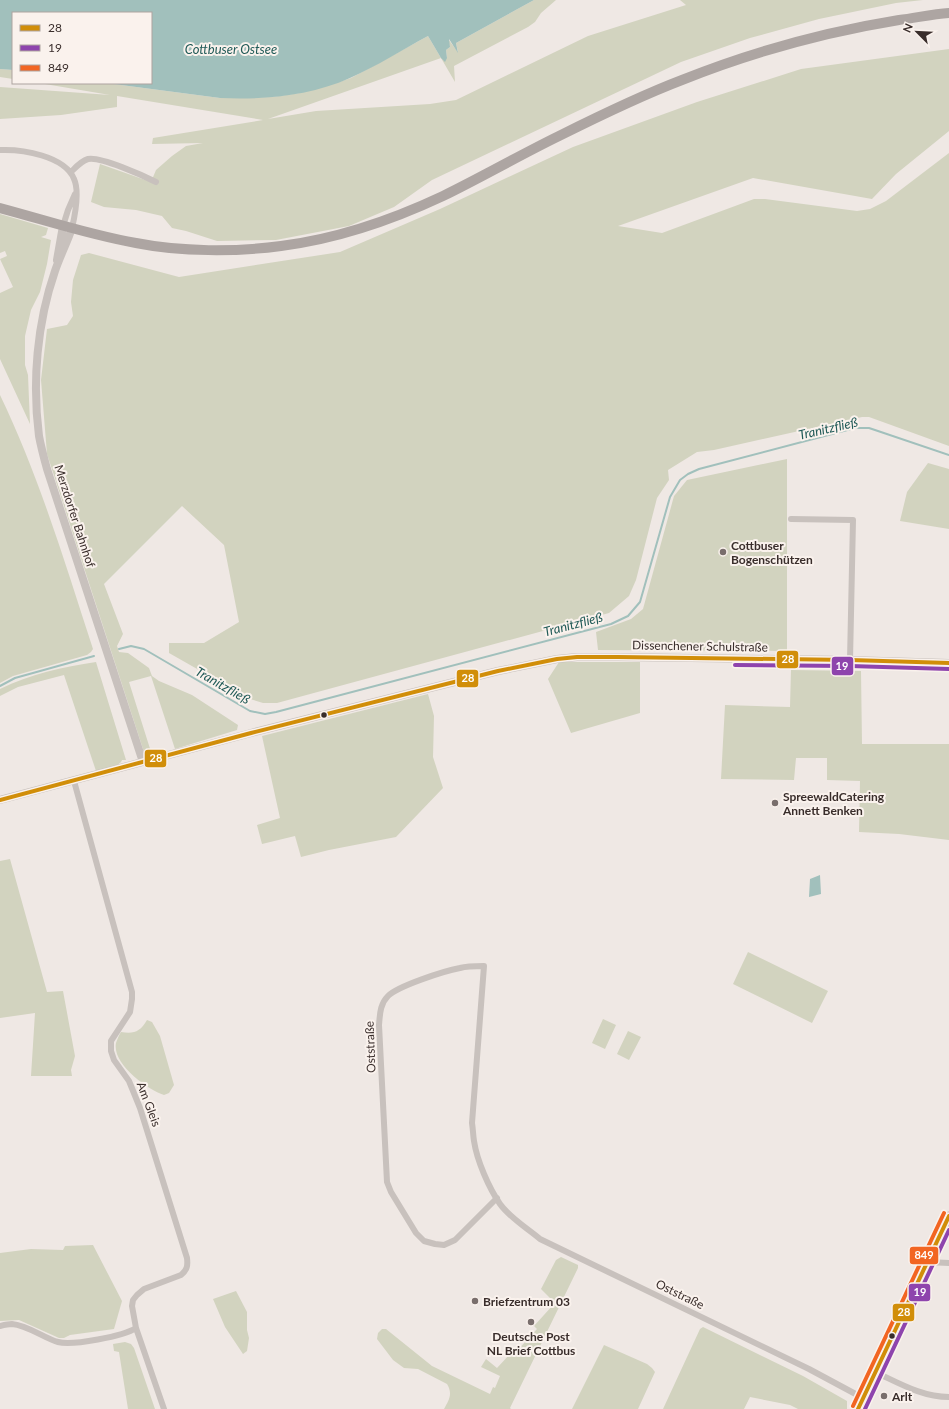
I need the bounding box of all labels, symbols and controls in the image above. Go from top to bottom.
legend [12,12,152,84]
north arrow [897,12,937,52]
text: 28 [48,20,62,35]
text: N [900,21,915,34]
text: 19 [48,40,62,55]
water label: Cottbuser Ostsee [185,41,277,57]
text: 849 [48,60,69,75]
water label: Tranitzfließ [797,413,860,443]
street label: Merzdorfer Bahnhof [51,463,99,570]
place label: Cottbuser Bogenschützen [731,538,813,567]
marker: Cottbuser Bogenschützen [718,547,728,557]
water label: Tranitzfließ [542,608,605,640]
street label: Dissenchener Schulstraße [632,637,768,655]
line badge: 28 [776,650,799,669]
text: 28 [782,652,794,665]
line badge: 19 [831,656,854,676]
text: 19 [836,659,848,672]
water label: Tranitzfließ [193,663,254,707]
line badge: 28 [456,669,479,688]
text: 28 [462,671,474,684]
unlabelled marker [319,710,329,720]
line badge: 28 [144,749,167,768]
text: 28 [150,751,162,764]
place label: SpreewaldCatering Annett Benken [782,789,885,818]
marker: SpreewaldCatering Annett Benken [770,798,780,808]
street label: Oststraße [362,1021,378,1073]
street label: Am Gleis [134,1079,164,1129]
line badge: 849 [909,1246,939,1265]
text: 849 [914,1248,934,1261]
street label: Oststraße [653,1276,707,1312]
line badge: 19 [908,1283,931,1302]
text: 19 [914,1285,926,1298]
place label: Briefzentrum 03 [483,1294,570,1309]
marker: Briefzentrum 03 [470,1296,480,1306]
line badge: 28 [892,1303,915,1322]
text: 28 [898,1305,910,1318]
marker: Deutsche Post NL Brief Cottbus [526,1317,536,1327]
place label: Deutsche Post NL Brief Cottbus [487,1329,575,1358]
unlabelled marker [887,1331,897,1341]
place label: Arlt [891,1389,913,1404]
marker: Arlt [879,1391,889,1401]

